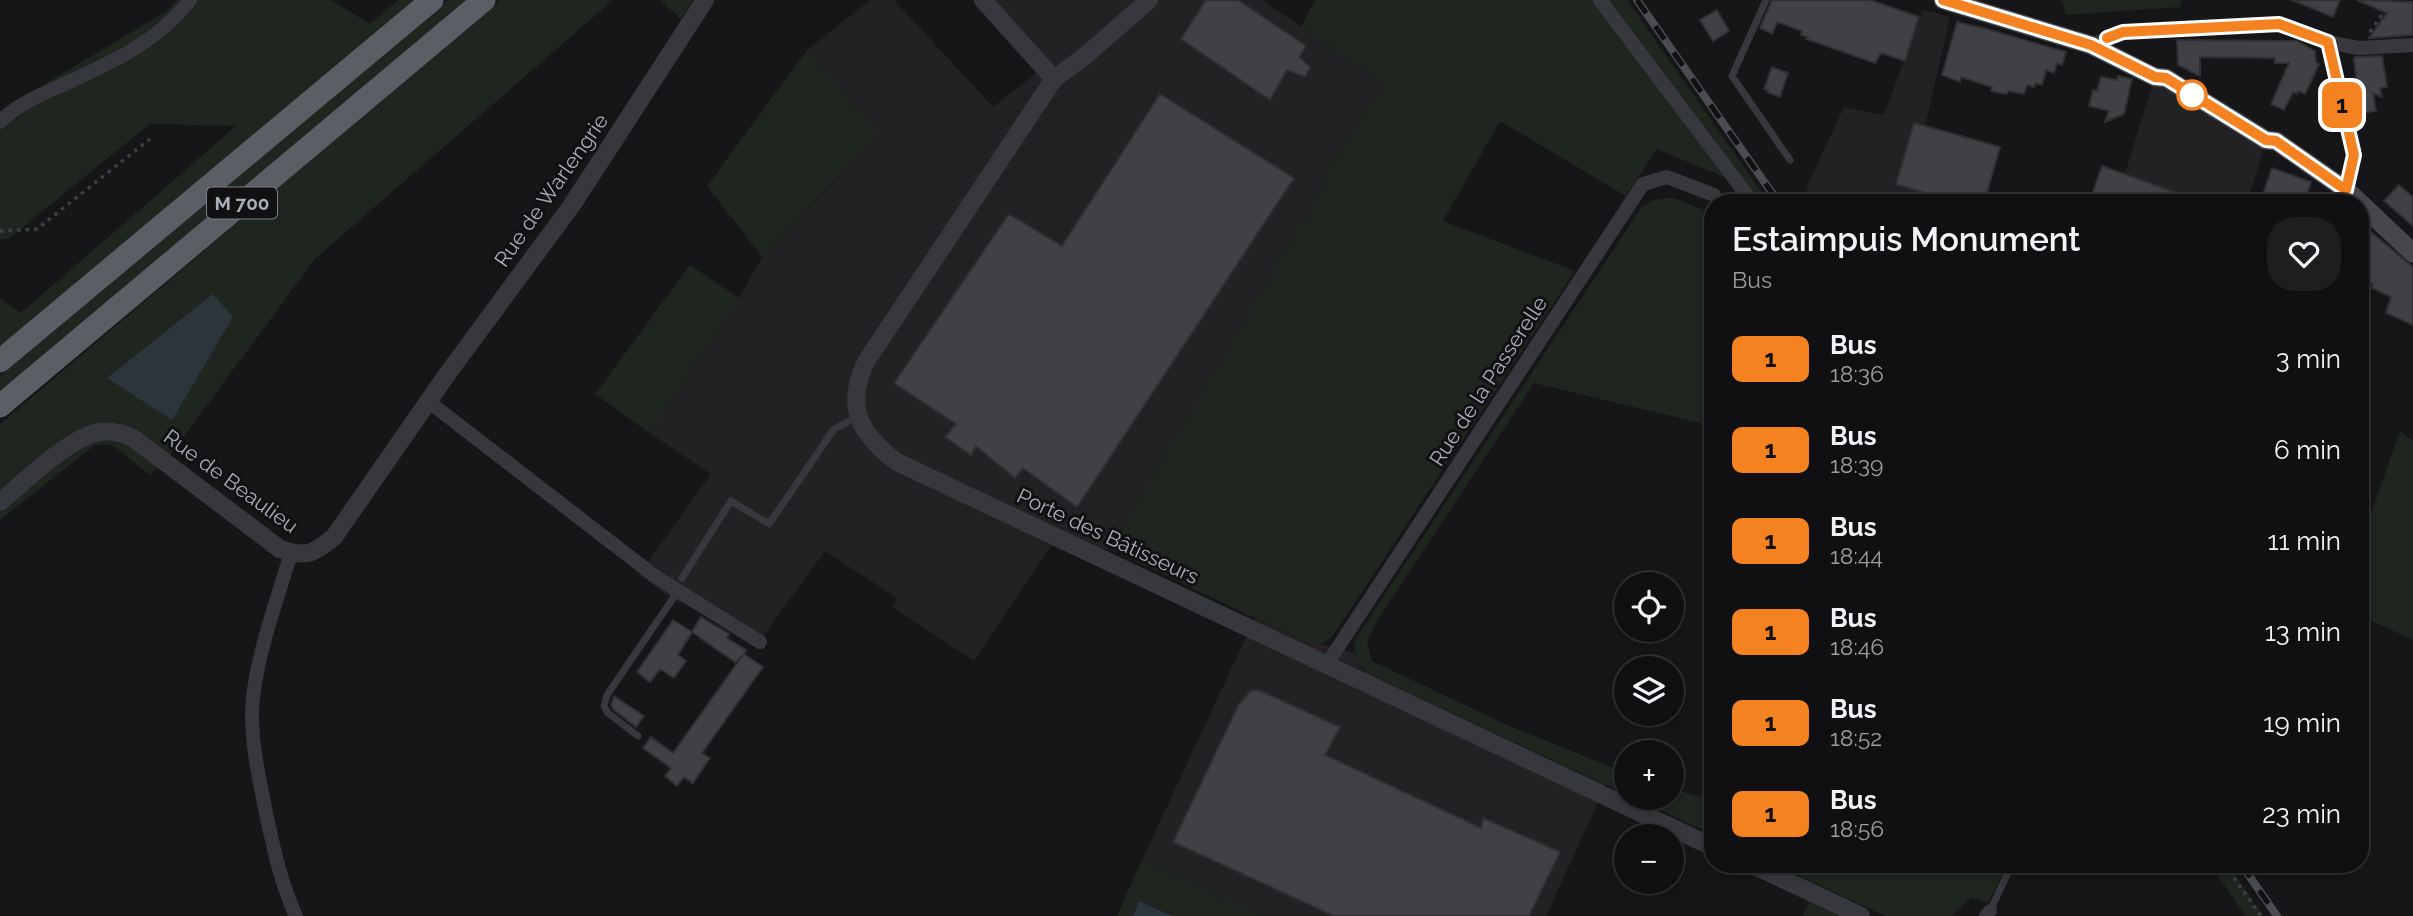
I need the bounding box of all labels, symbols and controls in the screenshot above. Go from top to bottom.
unlabelled marker [2177,80,2207,110]
line badge: 1 [2319,82,2365,128]
text: 1 [2336,90,2348,119]
street label: Rue de Warlengrie [489,109,613,271]
road number: M 700 [207,188,277,218]
button: heart [2267,217,2341,291]
text: Estaimpuis Monument [1732,220,2080,259]
text: Bus [1732,266,1772,293]
street label: Rue de la Passerelle [1424,292,1552,470]
text: Bus [1830,330,1877,360]
text: 1 [1765,344,1776,373]
text: 3 min [2276,344,2341,374]
text: 18:36 [1830,360,1884,387]
text: Bus [1830,421,1877,451]
street label: Rue de Beaulieu [159,424,303,538]
text: 1 [1765,435,1776,464]
text: 6 min [2274,435,2341,465]
text: 18:39 [1830,451,1884,478]
street label: Porte des Bâtisseurs [1013,483,1203,589]
text: Bus [1830,512,1877,542]
text: 1 [1765,526,1776,555]
text: 11 min [2267,526,2341,556]
text: 18:44 [1830,542,1883,569]
map controls [1614,572,1684,894]
button: locate [1614,572,1684,642]
text: Bus [1830,603,1877,633]
text: 1 [1765,617,1776,646]
text: 13 min [2265,617,2341,647]
text: 18:46 [1830,633,1884,660]
button: layers [1614,656,1684,726]
text: Bus [1830,694,1877,724]
text: 1 [1765,708,1776,737]
text: 19 min [2263,708,2341,738]
text: 18:52 [1830,724,1882,751]
button: + [1614,740,1684,810]
text: Bus [1830,785,1877,815]
text: 1 [1765,799,1776,828]
text: 23 min [2262,799,2341,829]
text: 18:56 [1830,815,1884,842]
button: − [1614,824,1684,894]

